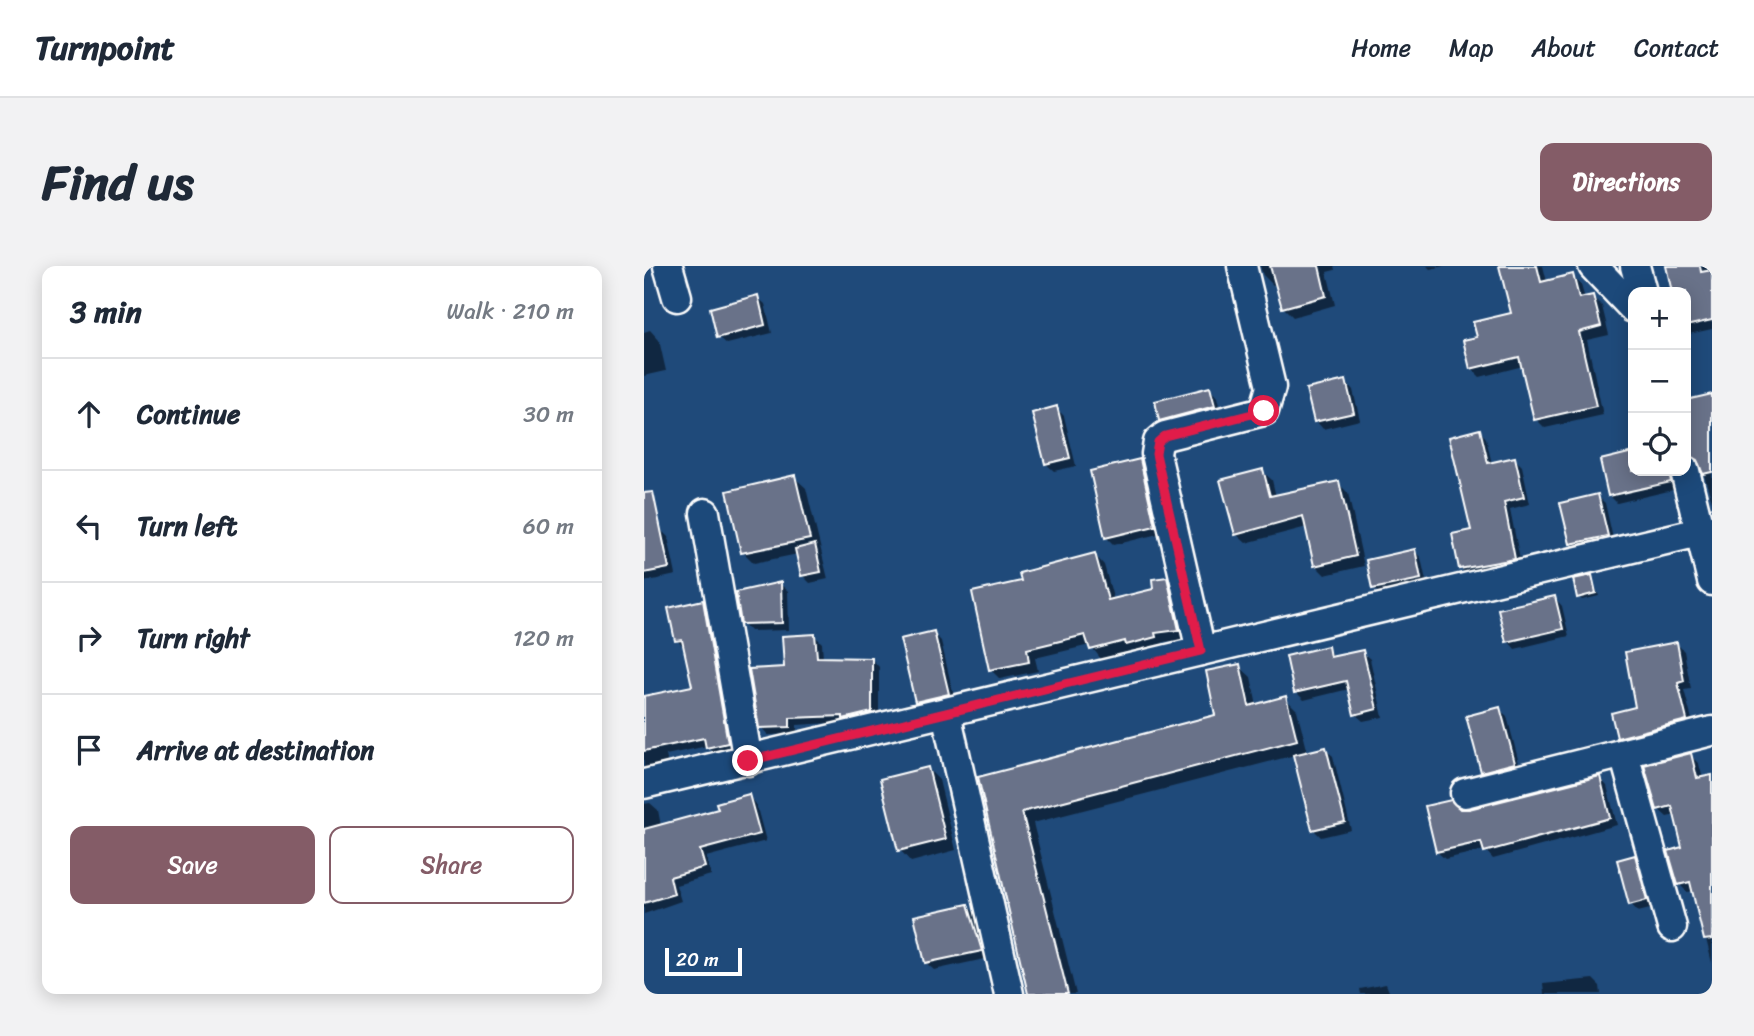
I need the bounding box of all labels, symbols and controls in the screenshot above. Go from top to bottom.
text: Turnpoint [35,19,175,77]
text: Home [1351,27,1411,69]
text: Map [1449,27,1493,69]
text: About [1531,27,1596,69]
text: Contact [1634,27,1719,69]
text: Find us [42,139,194,226]
button: Directions [1540,143,1712,221]
text: 3 min [70,285,142,339]
map controls [1628,287,1691,476]
button: + [1628,287,1691,350]
text: Walk · 210 m [447,291,574,332]
button: − [1628,350,1691,413]
text: Continue [137,391,240,437]
text: 30 m [523,394,574,435]
icon: ahead [70,395,108,433]
route start [1248,395,1279,426]
button: locate [1628,413,1691,476]
text: Turn left [137,503,237,549]
text: 60 m [523,506,574,547]
icon: left [70,507,108,545]
text: Turn right [137,615,250,661]
text: 120 m [513,618,574,659]
icon: right [70,619,108,657]
text: Arrive at destination [137,727,374,773]
icon: arrive [70,731,108,769]
route end [732,745,763,776]
button: Save [70,826,315,904]
button: Share [329,826,574,904]
text: 20 m [676,943,719,976]
scale bar [665,945,742,977]

